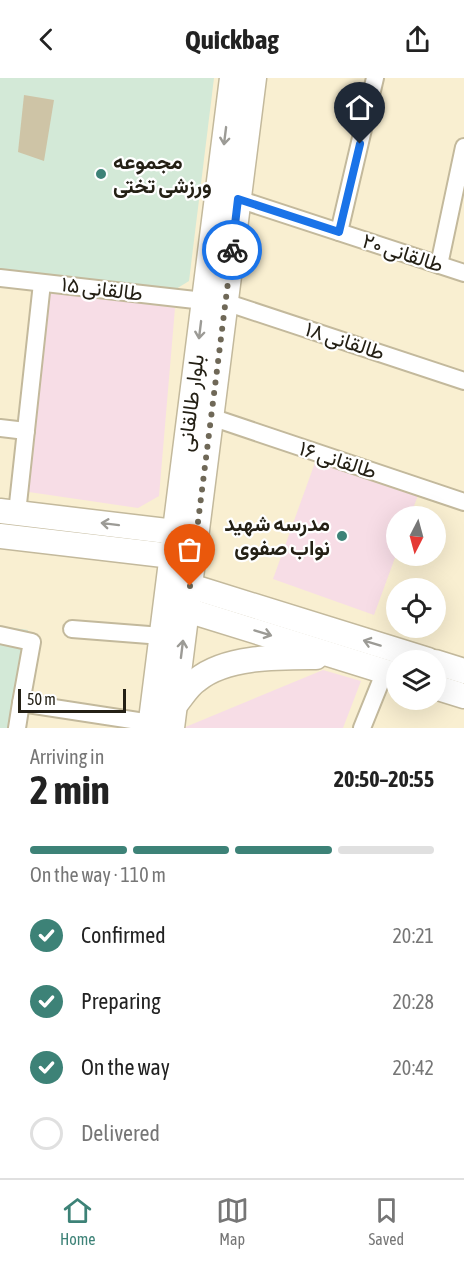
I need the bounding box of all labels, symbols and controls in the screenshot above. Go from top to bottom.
icon: back [30,23,63,56]
icon: share [401,23,434,56]
text: Quickbag [185,24,279,55]
pin [334,82,385,144]
icon: home [343,91,376,124]
one-way arrow [219,126,230,145]
place label: مجموعه ورزشی تختی [113,149,212,199]
marker: مجموعه ورزشی تختی [94,167,108,181]
courier [202,220,262,280]
street label: طالقانی ۲۰ [360,228,447,277]
icon: bike [216,234,249,267]
street label: طالقانی ۱۵ [60,271,144,306]
street label: طالقانی ۱۸ [302,316,388,365]
one-way arrow [195,319,206,339]
street label: بلوار طالقانی [172,353,210,453]
street label: طالقانی ۱۶ [296,435,380,484]
north arrow [386,506,446,566]
map controls [386,506,446,710]
place label: مدرسه شهید نواب صفوی [224,511,330,561]
one-way arrow [101,518,121,529]
pin [164,524,215,586]
marker: مدرسه شهید نواب صفوی [335,529,349,543]
icon: bag [173,533,206,566]
button: locate [386,578,446,638]
one-way arrow [253,628,272,639]
one-way arrow [363,636,382,647]
one-way arrow [177,640,188,660]
button: layers [386,650,446,710]
scale bar [18,686,126,714]
text: 50 m [27,690,56,708]
text: Arriving in [30,745,104,768]
text: 20:50–20:55 [334,766,434,792]
text: 2 min [30,768,110,812]
text: On the way · 110 m [30,863,166,886]
icon: check [30,919,63,952]
text: Confirmed [81,922,166,948]
text: 20:21 [392,924,434,947]
icon: check [30,985,63,1018]
text: Preparing [81,988,161,1014]
text: 20:28 [392,990,434,1013]
icon: check [30,1051,63,1084]
text: On the way [81,1054,170,1080]
text: 20:42 [392,1056,434,1079]
text: Delivered [81,1120,160,1146]
tab: Home [60,1194,96,1248]
tab: Map [216,1194,249,1248]
tab: Saved [369,1194,404,1248]

